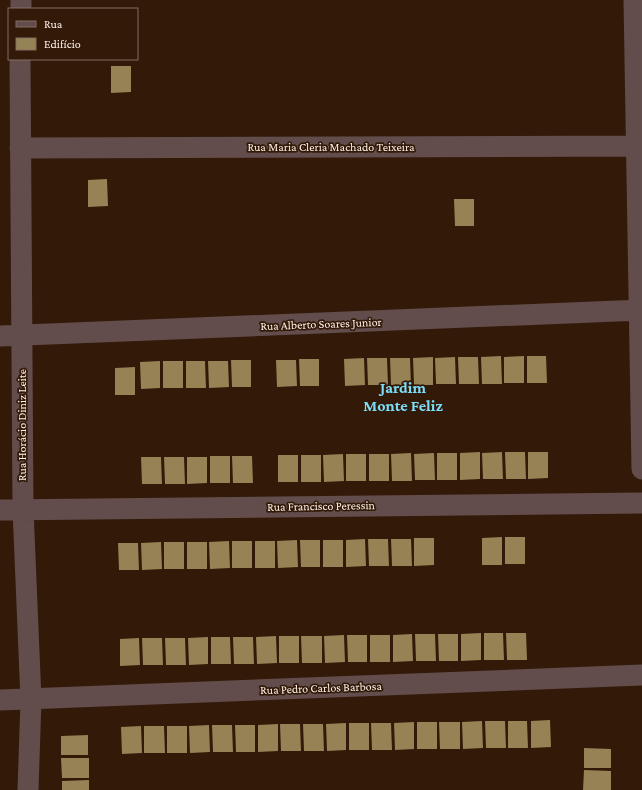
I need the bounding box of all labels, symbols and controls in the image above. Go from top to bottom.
legend [8,8,138,60]
text: Rua [44,17,63,31]
text: Edifício [44,37,81,51]
street label: Rua Maria Cleria Machado Teixeira [248,140,415,154]
street label: Rua Alberto Soares Junior [260,315,383,333]
street label: Rua Horácio Diniz Leite [15,369,29,481]
district label: Jardim Monte Feliz [363,379,443,414]
street label: Rua Francisco Peressin [267,498,376,514]
street label: Rua Pedro Carlos Barbosa [260,679,383,697]

